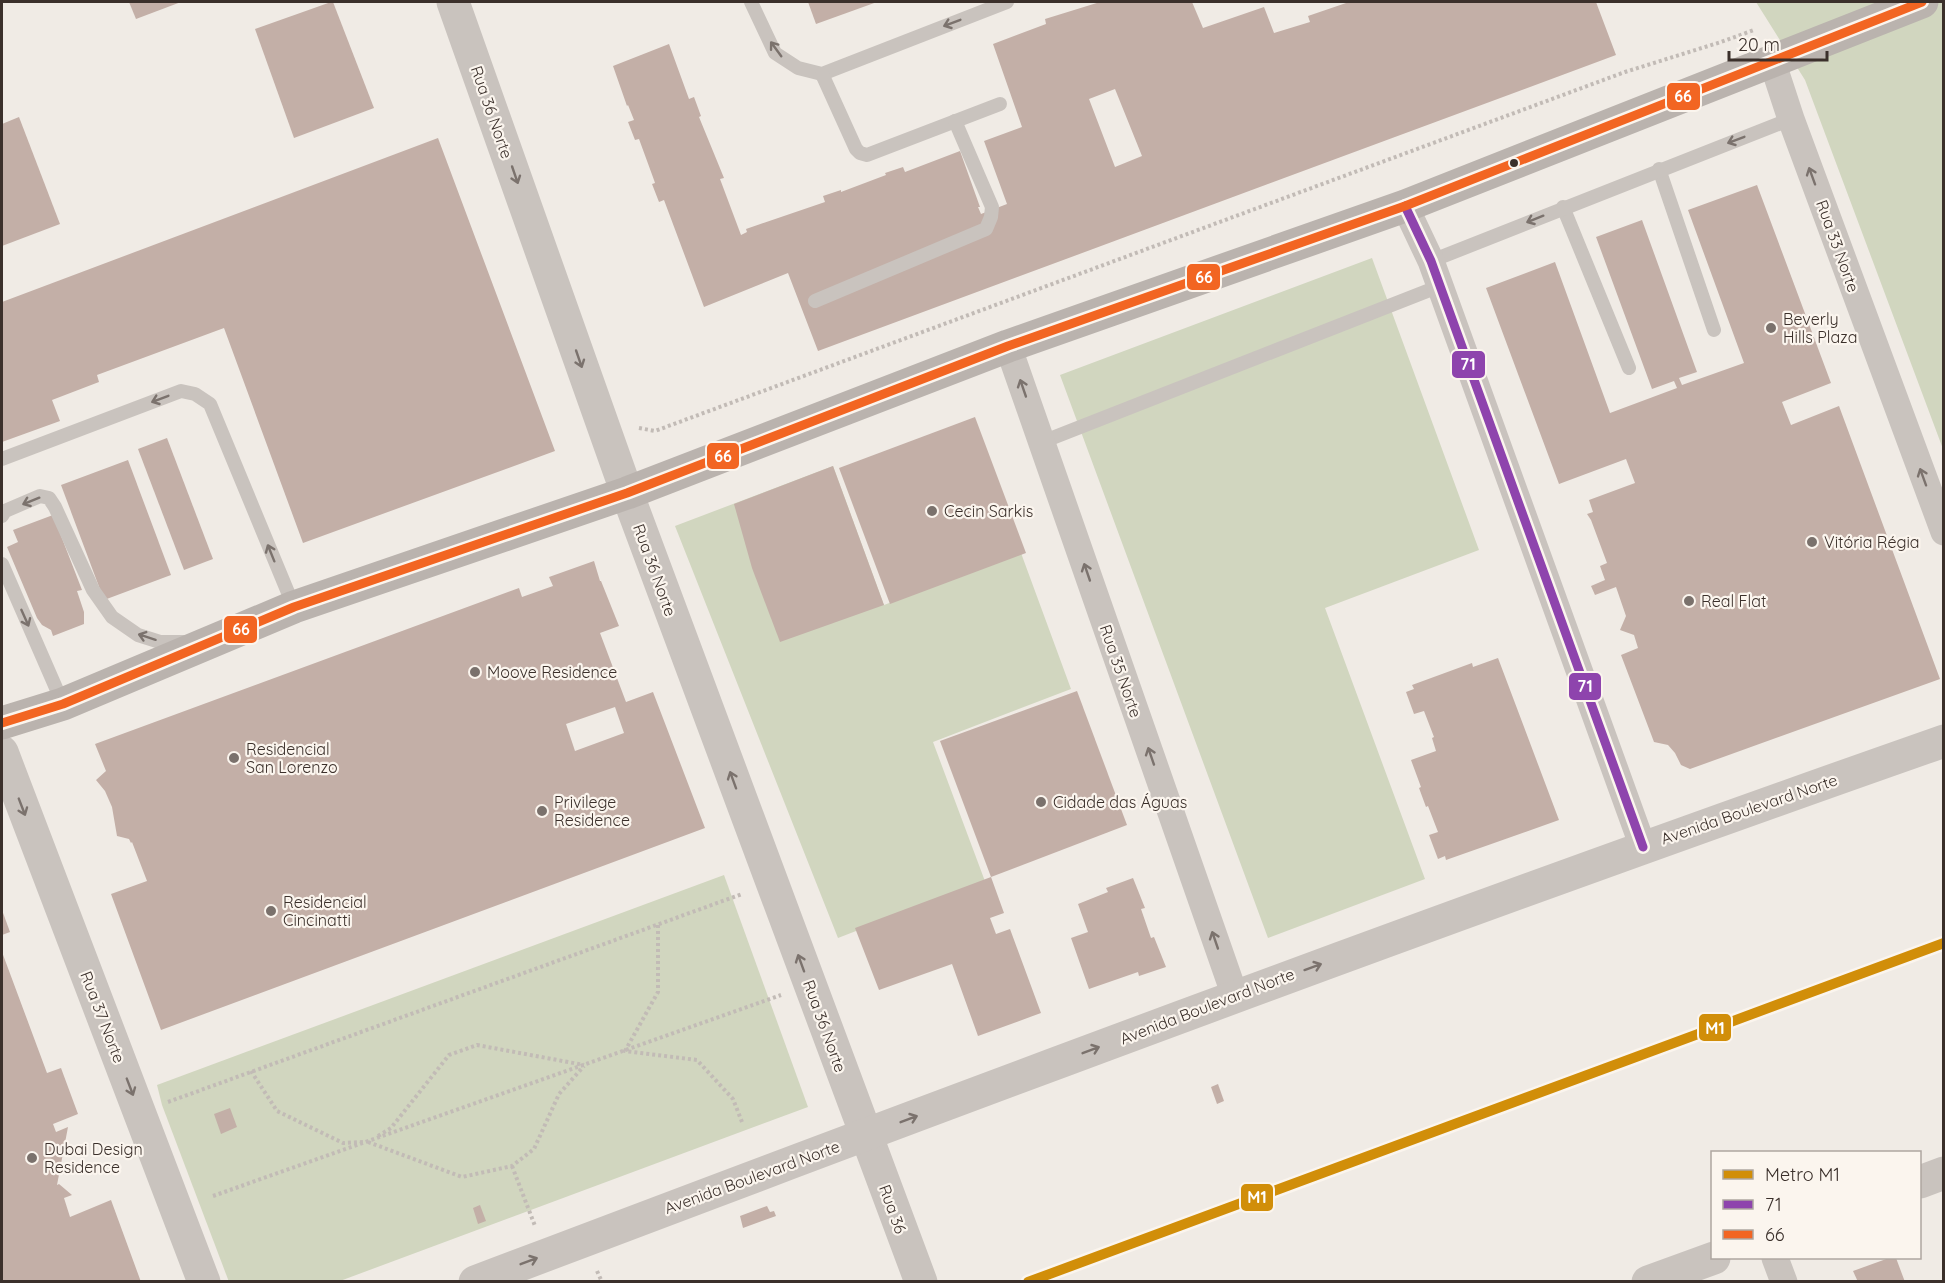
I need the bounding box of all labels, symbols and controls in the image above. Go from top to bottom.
one-way arrow [944,18,962,29]
scale bar [1729,24,1826,62]
text: 20 m [1738,33,1780,56]
one-way arrow [770,41,782,57]
street label: Rua 36 Norte [467,63,517,161]
line badge: 66 [1666,82,1701,111]
text: 66 [1674,86,1692,106]
one-way arrow [1727,135,1746,146]
unlabelled marker [1508,157,1520,169]
one-way arrow [510,166,521,184]
one-way arrow [1806,167,1817,186]
street label: Rua 33 Norte [1812,197,1864,295]
one-way arrow [1526,214,1545,225]
line badge: 66 [1186,263,1221,291]
text: 66 [1195,267,1213,287]
place label: Beverly Hills Plaza [1783,309,1857,347]
marker: Beverly Hills Plaza [1764,321,1778,335]
one-way arrow [575,349,586,368]
line badge: 71 [1451,350,1486,379]
text: 71 [1460,354,1476,374]
one-way arrow [1016,379,1027,398]
one-way arrow [151,395,170,406]
line badge: 66 [706,442,740,470]
text: 66 [714,446,732,466]
one-way arrow [1917,468,1928,487]
one-way arrow [22,496,40,507]
place label: Cecin Sarkis [944,501,1033,521]
marker: Cecin Sarkis [925,504,939,518]
street label: Rua 36 Norte [629,521,681,619]
place label: Vitória Régia [1824,532,1920,552]
marker: Vitória Régia [1805,535,1819,549]
one-way arrow [265,544,276,563]
one-way arrow [1081,563,1092,582]
place label: Real Flat [1701,591,1766,611]
marker: Real Flat [1682,594,1696,608]
one-way arrow [20,608,31,626]
line badge: 66 [223,615,258,644]
text: 66 [232,619,250,639]
street label: Rua 35 Norte [1096,622,1146,720]
one-way arrow [138,631,157,642]
place label: Moove Residence [487,662,617,682]
marker: Moove Residence [468,665,482,679]
line badge: 71 [1568,672,1602,701]
text: 71 [1577,676,1593,696]
place label: Residencial San Lorenzo [246,739,338,777]
one-way arrow [1145,747,1156,766]
marker: Residencial San Lorenzo [227,751,241,765]
street label: Avenida Boulevard Norte [1658,769,1840,849]
one-way arrow [727,771,738,790]
place label: Privilege Residence [554,792,630,830]
place label: Cidade das Águas [1053,792,1187,812]
marker: Cidade das Águas [1034,795,1048,809]
one-way arrow [18,797,29,816]
marker: Privilege Residence [535,804,549,818]
place label: Residencial Cincinatti [283,892,367,930]
marker: Residencial Cincinatti [264,904,278,918]
one-way arrow [1209,931,1220,950]
one-way arrow [795,954,806,972]
one-way arrow [1303,961,1322,972]
street label: Avenida Boulevard Norte [1117,963,1297,1049]
street label: Rua 37 Norte [76,968,130,1066]
street label: Rua 36 Norte [799,977,851,1075]
line badge: M1 [1698,1013,1732,1042]
text: M1 [1705,1018,1725,1038]
one-way arrow [1081,1044,1100,1055]
one-way arrow [125,1077,136,1096]
one-way arrow [899,1113,918,1124]
street label: Avenida Boulevard Norte [662,1136,842,1218]
place label: Dubai Design Residence [44,1139,143,1177]
marker: Dubai Design Residence [25,1151,39,1165]
legend [1711,1151,1921,1259]
text: Metro M1 [1765,1163,1840,1186]
street label: Rua 36 [875,1182,911,1237]
line badge: M1 [1240,1183,1274,1212]
text: M1 [1247,1187,1267,1207]
text: 71 [1765,1193,1782,1216]
text: 66 [1765,1223,1785,1246]
one-way arrow [520,1255,538,1266]

